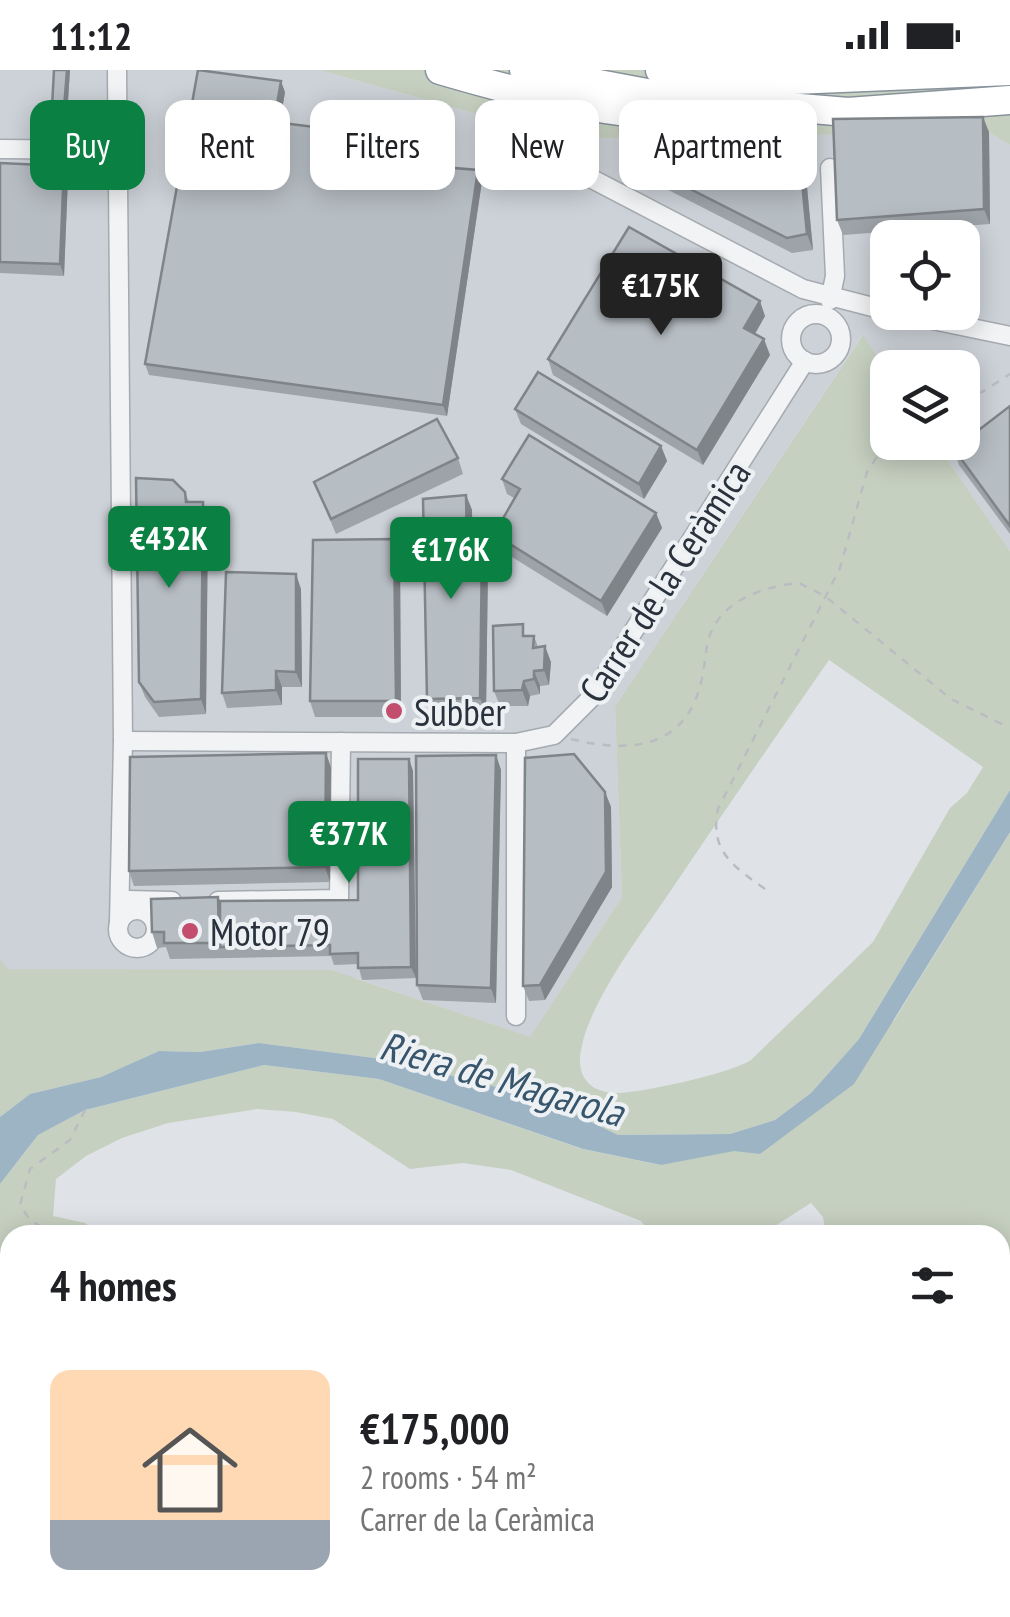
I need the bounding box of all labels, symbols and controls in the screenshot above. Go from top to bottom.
text: 11:12 [50,11,132,60]
chip: Buy [30,100,145,190]
chip: Rent [165,100,290,190]
chip: Filters [310,100,455,190]
chip: New [475,100,599,190]
chip: Apartment [619,100,817,190]
map controls [870,220,980,460]
button: locate [870,220,980,330]
pin: €175K [591,253,731,338]
text: €175K [622,264,700,306]
button: layers [870,350,980,460]
street label: Carrer de la Ceràmica [568,451,760,711]
pin: €432K [99,506,239,591]
text: €432K [130,517,208,559]
pin: €176K [381,517,521,602]
text: €176K [412,528,490,570]
place label: Subber [414,687,506,736]
marker: Subber [383,700,405,722]
pin: €377K [279,801,419,886]
text: €377K [310,812,388,854]
place label: Motor 79 [210,907,330,956]
marker: Motor 79 [179,920,201,942]
water label: Riera de Magarola [374,1018,631,1138]
text: 4 homes [50,1258,177,1313]
icon: filters [905,1258,960,1313]
text: €175,000 [360,1401,510,1456]
icon: home [130,1410,250,1530]
text: 2 rooms · 54 m² [360,1456,537,1498]
text: Carrer de la Ceràmica [360,1498,595,1540]

